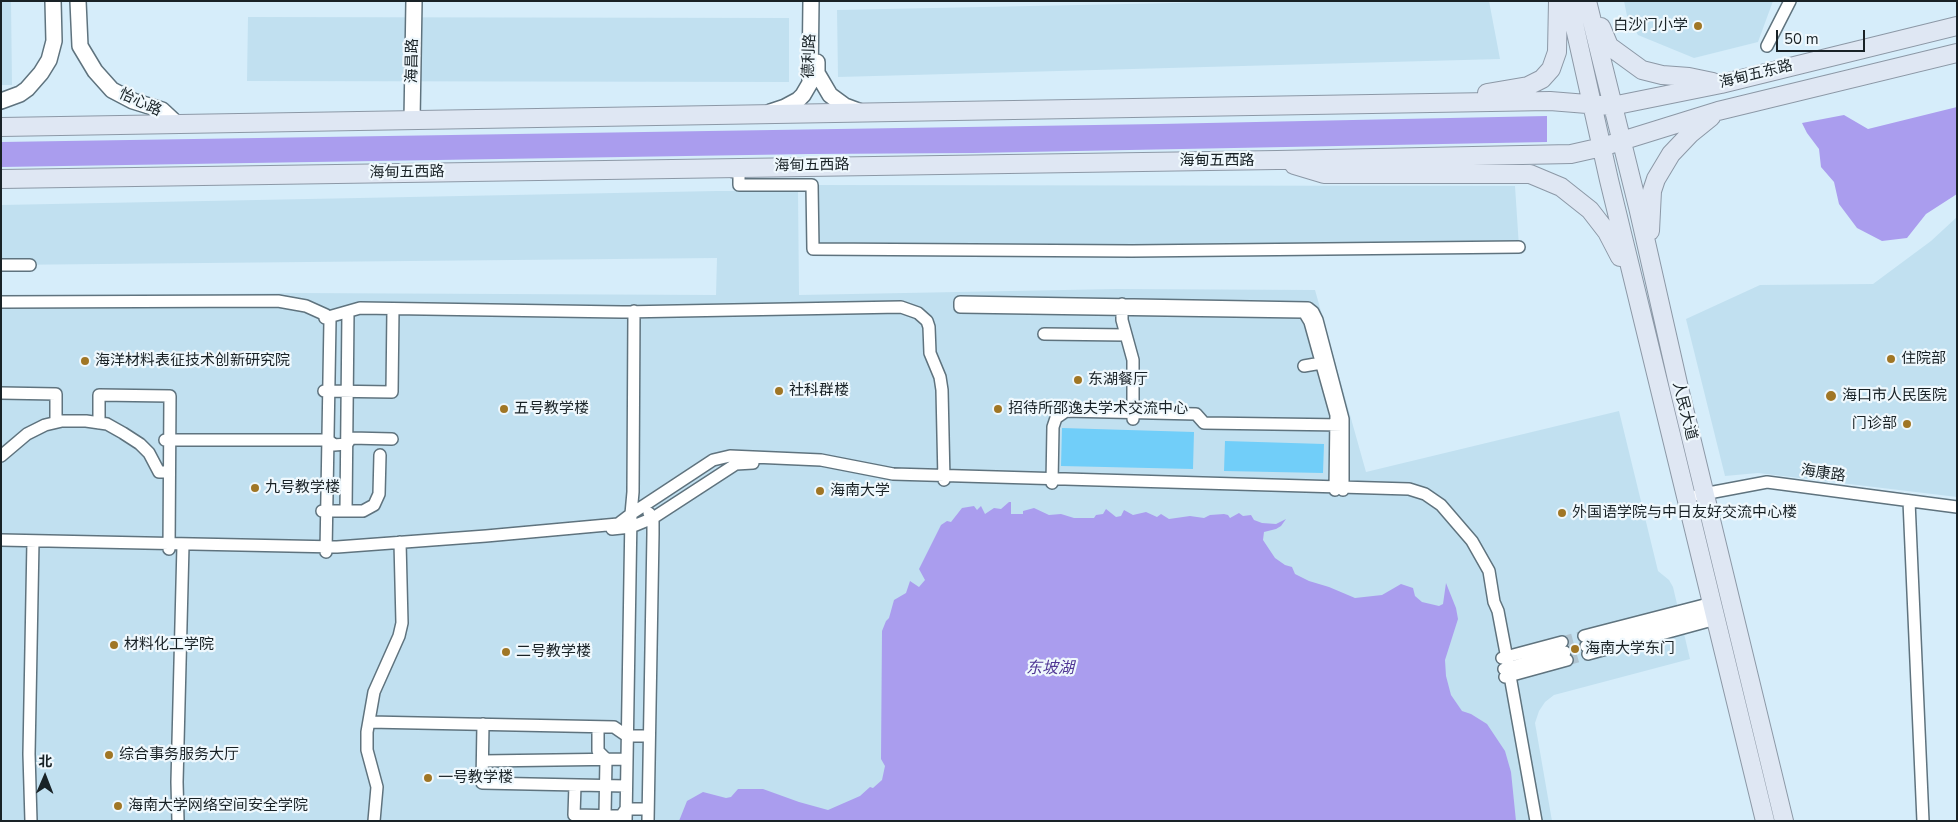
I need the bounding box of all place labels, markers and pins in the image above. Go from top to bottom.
place label: 白沙门小学 [1613,17,1688,35]
marker: 白沙门小学 [1692,20,1704,32]
place label: 住院部 [1901,350,1946,368]
place label: 海洋材料表征技术创新研究院 [95,352,290,370]
marker: 住院部 [1885,353,1897,365]
marker: 海洋材料表征技术创新研究院 [79,355,91,367]
place label: 东湖餐厅 [1088,371,1148,389]
marker: 东湖餐厅 [1072,374,1084,386]
place label: 社科群楼 [789,382,849,400]
marker: 社科群楼 [773,385,785,397]
place label: 海口市人民医院 [1842,387,1947,405]
marker: 海口市人民医院 [1824,389,1838,403]
place label: 五号教学楼 [514,400,589,418]
place label: 招待所邵逸夫学术交流中心 [1008,400,1188,418]
marker: 五号教学楼 [498,403,510,415]
marker: 招待所邵逸夫学术交流中心 [992,403,1004,415]
place label: 门诊部 [1852,415,1897,433]
marker: 门诊部 [1901,418,1913,430]
place label: 九号教学楼 [265,479,340,497]
marker: 九号教学楼 [249,482,261,494]
place label: 海南大学 [830,482,890,500]
marker: 海南大学 [814,485,826,497]
place label: 外国语学院与中日友好交流中心楼 [1572,504,1797,522]
marker: 外国语学院与中日友好交流中心楼 [1556,507,1568,519]
place label: 材料化工学院 [124,636,214,654]
marker: 材料化工学院 [108,639,120,651]
place label: 海南大学东门 [1585,640,1675,658]
place label: 二号教学楼 [516,643,591,661]
marker: 海南大学东门 [1569,643,1581,655]
marker: 二号教学楼 [500,646,512,658]
place label: 综合事务服务大厅 [119,746,239,764]
marker: 综合事务服务大厅 [103,749,115,761]
place label: 一号教学楼 [438,769,513,787]
marker: 一号教学楼 [422,772,434,784]
place label: 海南大学网络空间安全学院 [128,797,308,815]
marker: 海南大学网络空间安全学院 [112,800,124,812]

